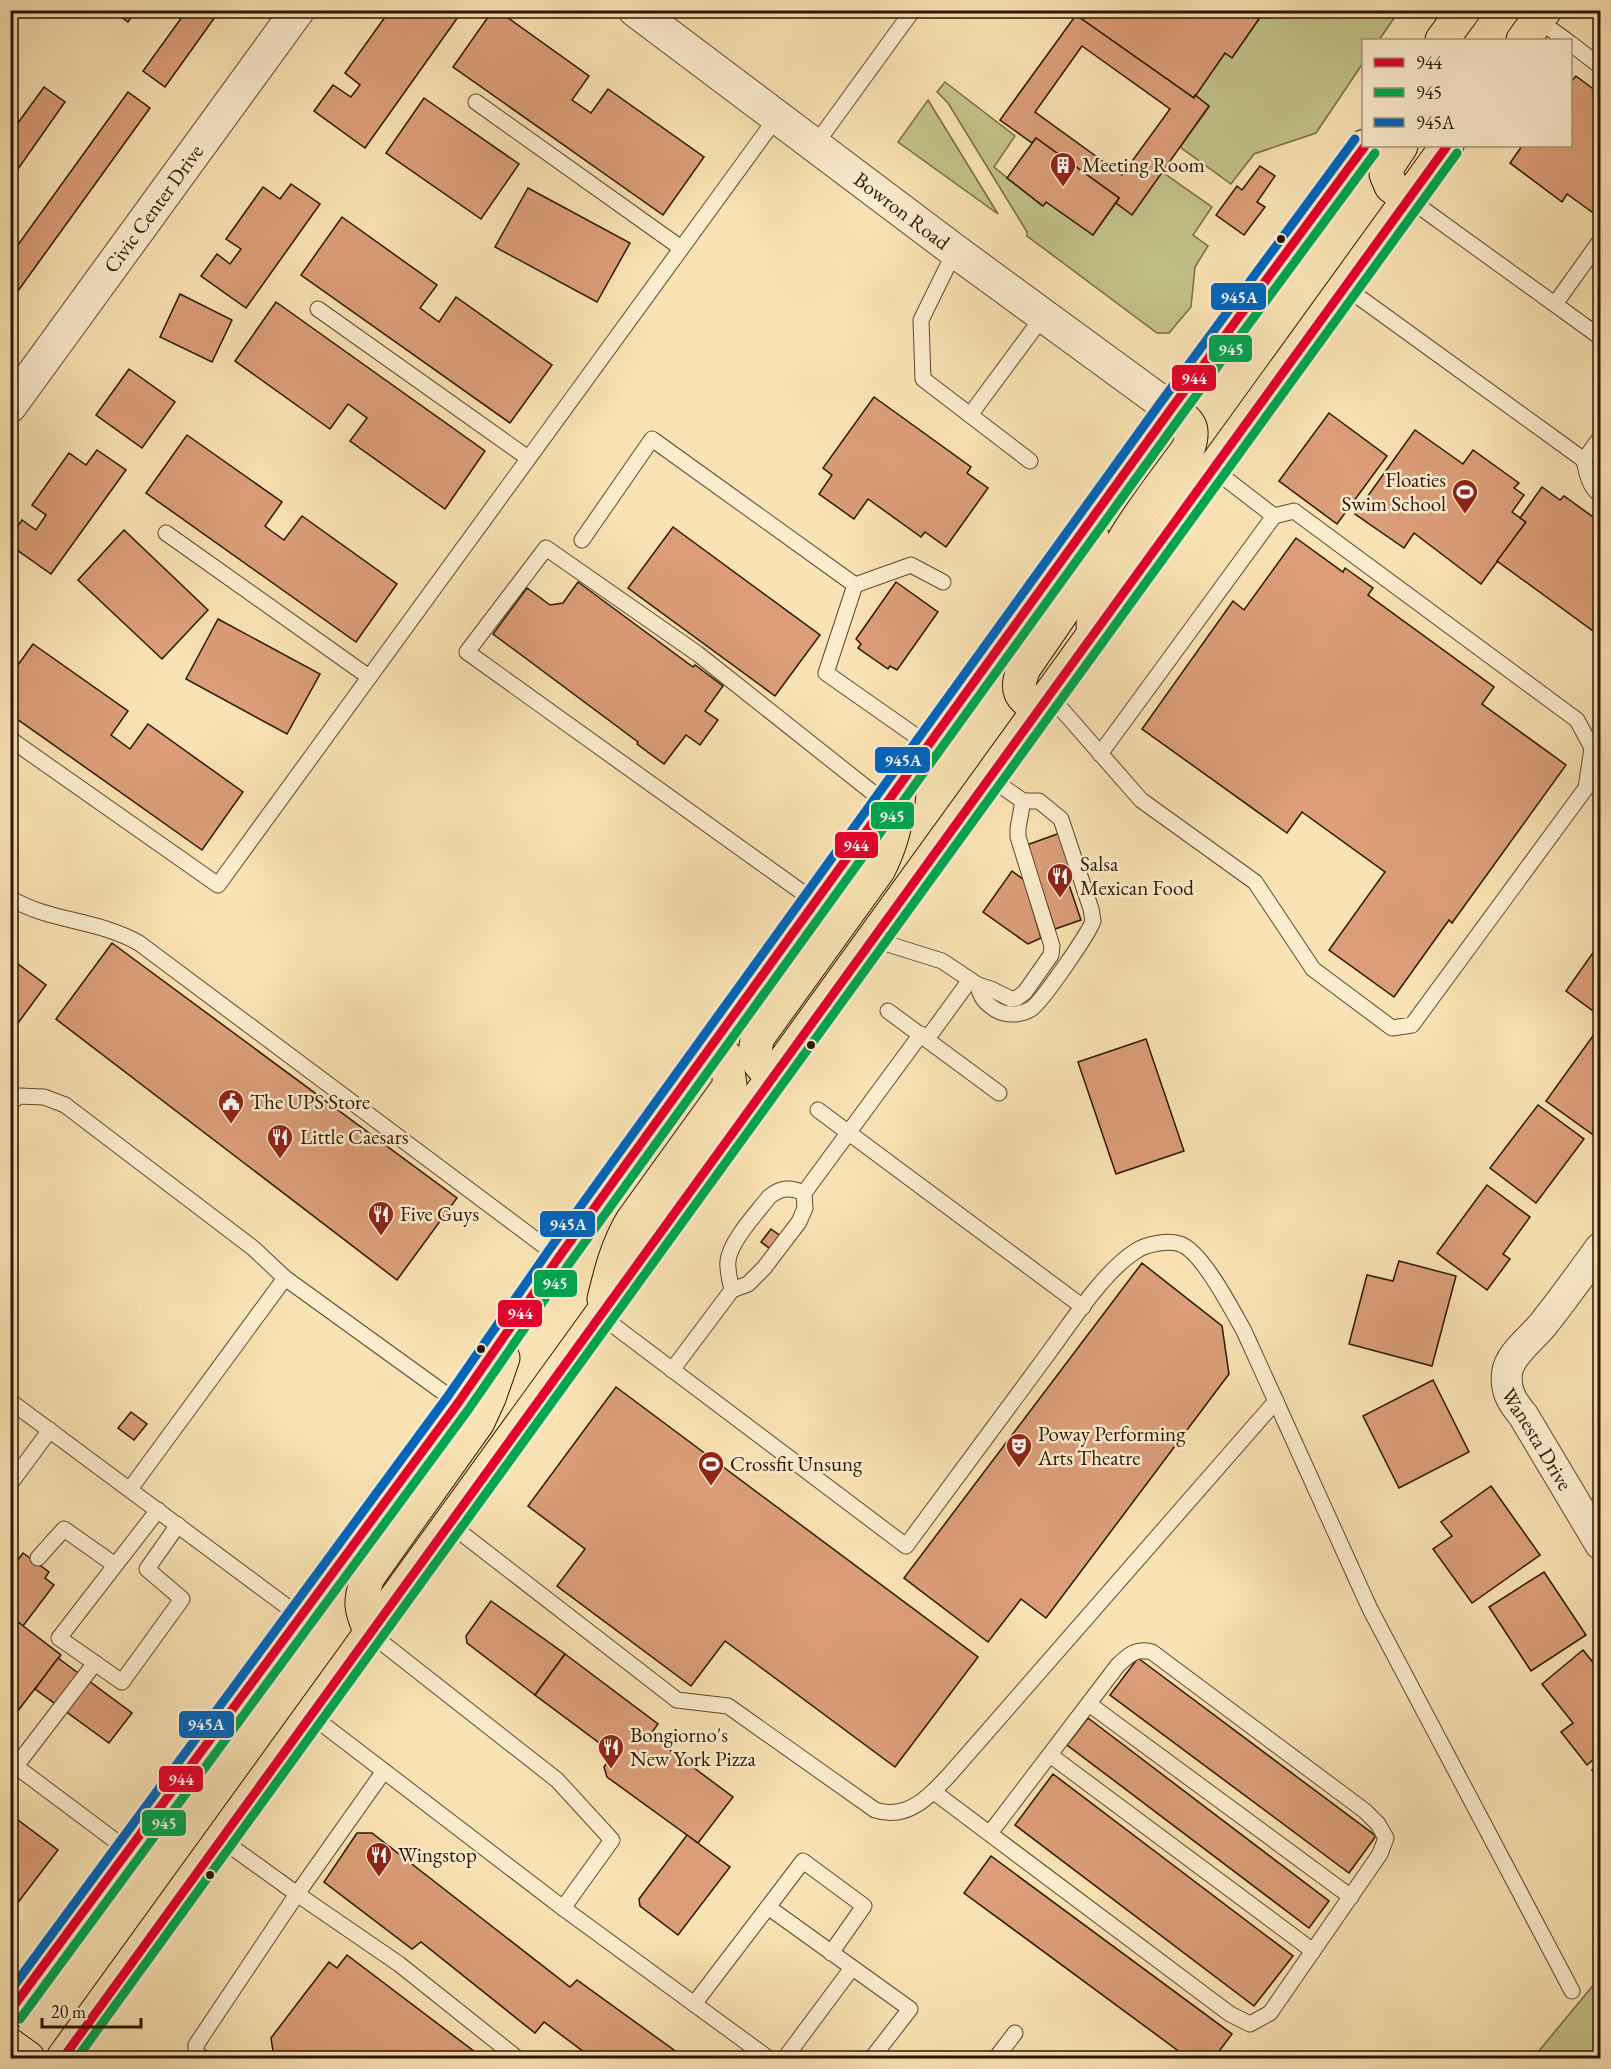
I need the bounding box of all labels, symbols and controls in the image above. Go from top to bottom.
legend [1362,39,1572,147]
text: 944 [1416,51,1442,74]
text: 945 [1416,81,1442,104]
text: 945A [1416,111,1455,134]
street label: Civic Center Drive [97,139,209,278]
building icon: Meeting Room [1048,150,1078,188]
place label: Meeting Room [1082,151,1205,178]
street label: Bowron Road [849,166,956,256]
unlabelled marker [1275,233,1287,245]
line badge: 945A [1210,282,1267,311]
text: 945A [1221,287,1258,308]
line badge: 945 [1208,334,1253,363]
text: 945 [1218,339,1244,360]
line badge: 944 [1171,364,1217,392]
text: 944 [1181,368,1207,389]
place label: Floaties Swim School [1342,466,1446,517]
sports icon: Floaties Swim School [1450,477,1480,515]
line badge: 945A [874,746,931,774]
text: 945A [885,750,922,771]
line badge: 945 [870,801,915,830]
text: 945 [879,806,905,827]
line badge: 944 [834,831,879,859]
text: 944 [843,835,869,856]
place label: Salsa Mexican Food [1080,850,1194,901]
restaurant icon: Salsa Mexican Food [1045,861,1075,899]
unlabelled marker [805,1039,817,1051]
public building icon: The UPS Store [216,1087,246,1125]
place label: The UPS Store [250,1088,370,1115]
restaurant icon: Little Caesars [265,1122,295,1160]
place label: Little Caesars [300,1123,409,1150]
restaurant icon: Five Guys [366,1199,396,1237]
place label: Five Guys [400,1200,480,1227]
line badge: 945A [539,1210,596,1238]
text: 945A [550,1214,587,1235]
line badge: 945 [533,1269,578,1298]
text: 945 [542,1273,568,1294]
line badge: 944 [497,1299,543,1328]
text: 944 [507,1303,533,1324]
unlabelled marker [475,1343,487,1355]
street label: Wanesta Drive [1495,1384,1579,1495]
place label: Poway Performing Arts Theatre [1037,1420,1186,1471]
theatre icon: Poway Performing Arts Theatre [1004,1431,1034,1469]
sports icon: Crossfit Unsung [696,1449,726,1487]
place label: Crossfit Unsung [730,1450,863,1477]
line badge: 945A [178,1710,235,1739]
text: 945A [188,1714,225,1735]
place label: Bongiorno's New York Pizza [630,1721,756,1772]
restaurant icon: Bongiorno's New York Pizza [596,1732,626,1770]
line badge: 944 [158,1765,204,1793]
text: 944 [168,1769,194,1790]
line badge: 945 [141,1809,187,1837]
text: 945 [151,1813,177,1834]
restaurant icon: Wingstop [364,1840,394,1878]
place label: Wingstop [398,1841,477,1868]
unlabelled marker [204,1869,216,1881]
scale bar [42,1991,141,2029]
text: 20 m [51,2000,86,2023]

